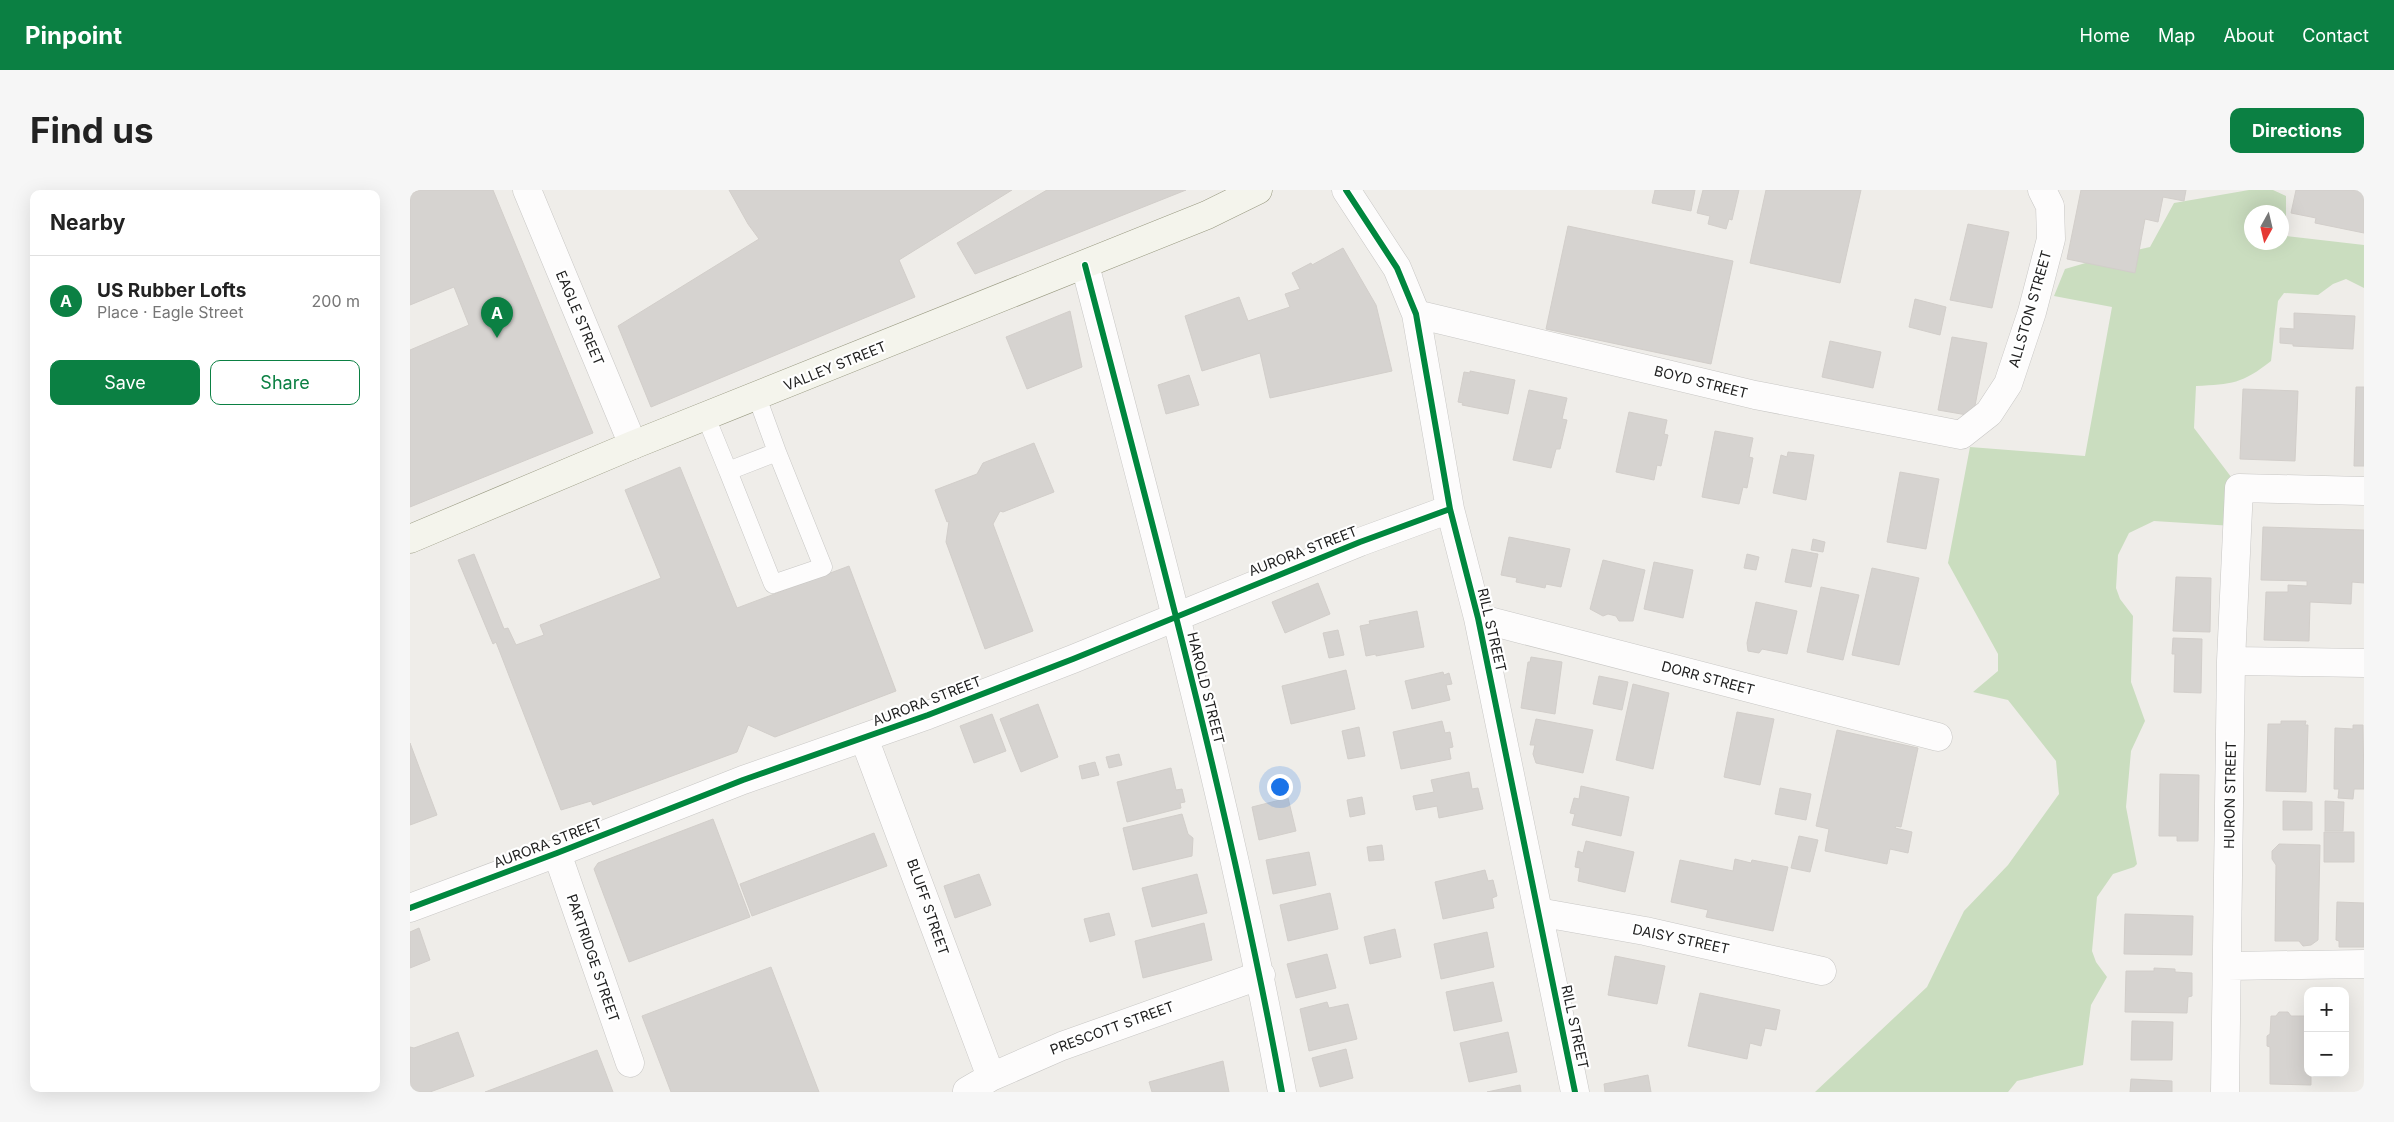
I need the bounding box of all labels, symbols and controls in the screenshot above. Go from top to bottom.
text: Pinpoint [25,21,122,50]
text: Home [2080,25,2130,46]
text: Map [2158,25,2195,46]
text: About [2223,25,2274,46]
text: Contact [2302,25,2369,46]
button: Directions [2230,108,2364,153]
text: Find us [30,109,154,151]
north arrow [2244,205,2289,250]
text: Nearby [50,210,125,235]
street label: ALLSTON STREET [2005,248,2054,369]
street label: EAGLE STREET [553,268,608,368]
text: US Rubber Lofts [97,279,246,302]
text: A [60,291,72,311]
text: 200 m [312,291,360,311]
pin: A [481,297,513,338]
text: Place · Eagle Street [97,302,243,322]
street label: VALLEY STREET [781,337,889,394]
button: Save [50,360,200,405]
button: Share [210,360,360,405]
street label: BOYD STREET [1653,362,1750,401]
street label: AURORA STREET [1246,522,1360,579]
street label: RILL STREET [1475,586,1510,673]
street label: HAROLD STREET [1184,630,1229,746]
street label: DORR STREET [1660,657,1757,698]
street label: AURORA STREET [870,672,984,729]
street label: HURON STREET [2220,741,2239,849]
your location [1267,774,1293,800]
street label: AURORA STREET [491,814,605,871]
street label: BLUFF STREET [904,856,953,957]
street label: PARTRIDGE STREET [564,892,623,1024]
street label: DAISY STREET [1631,920,1731,957]
street label: RILL STREET [1558,983,1593,1070]
map controls [2304,987,2349,1077]
button: + [2304,987,2349,1032]
street label: PRESCOTT STREET [1047,997,1176,1058]
button: − [2304,1032,2349,1077]

